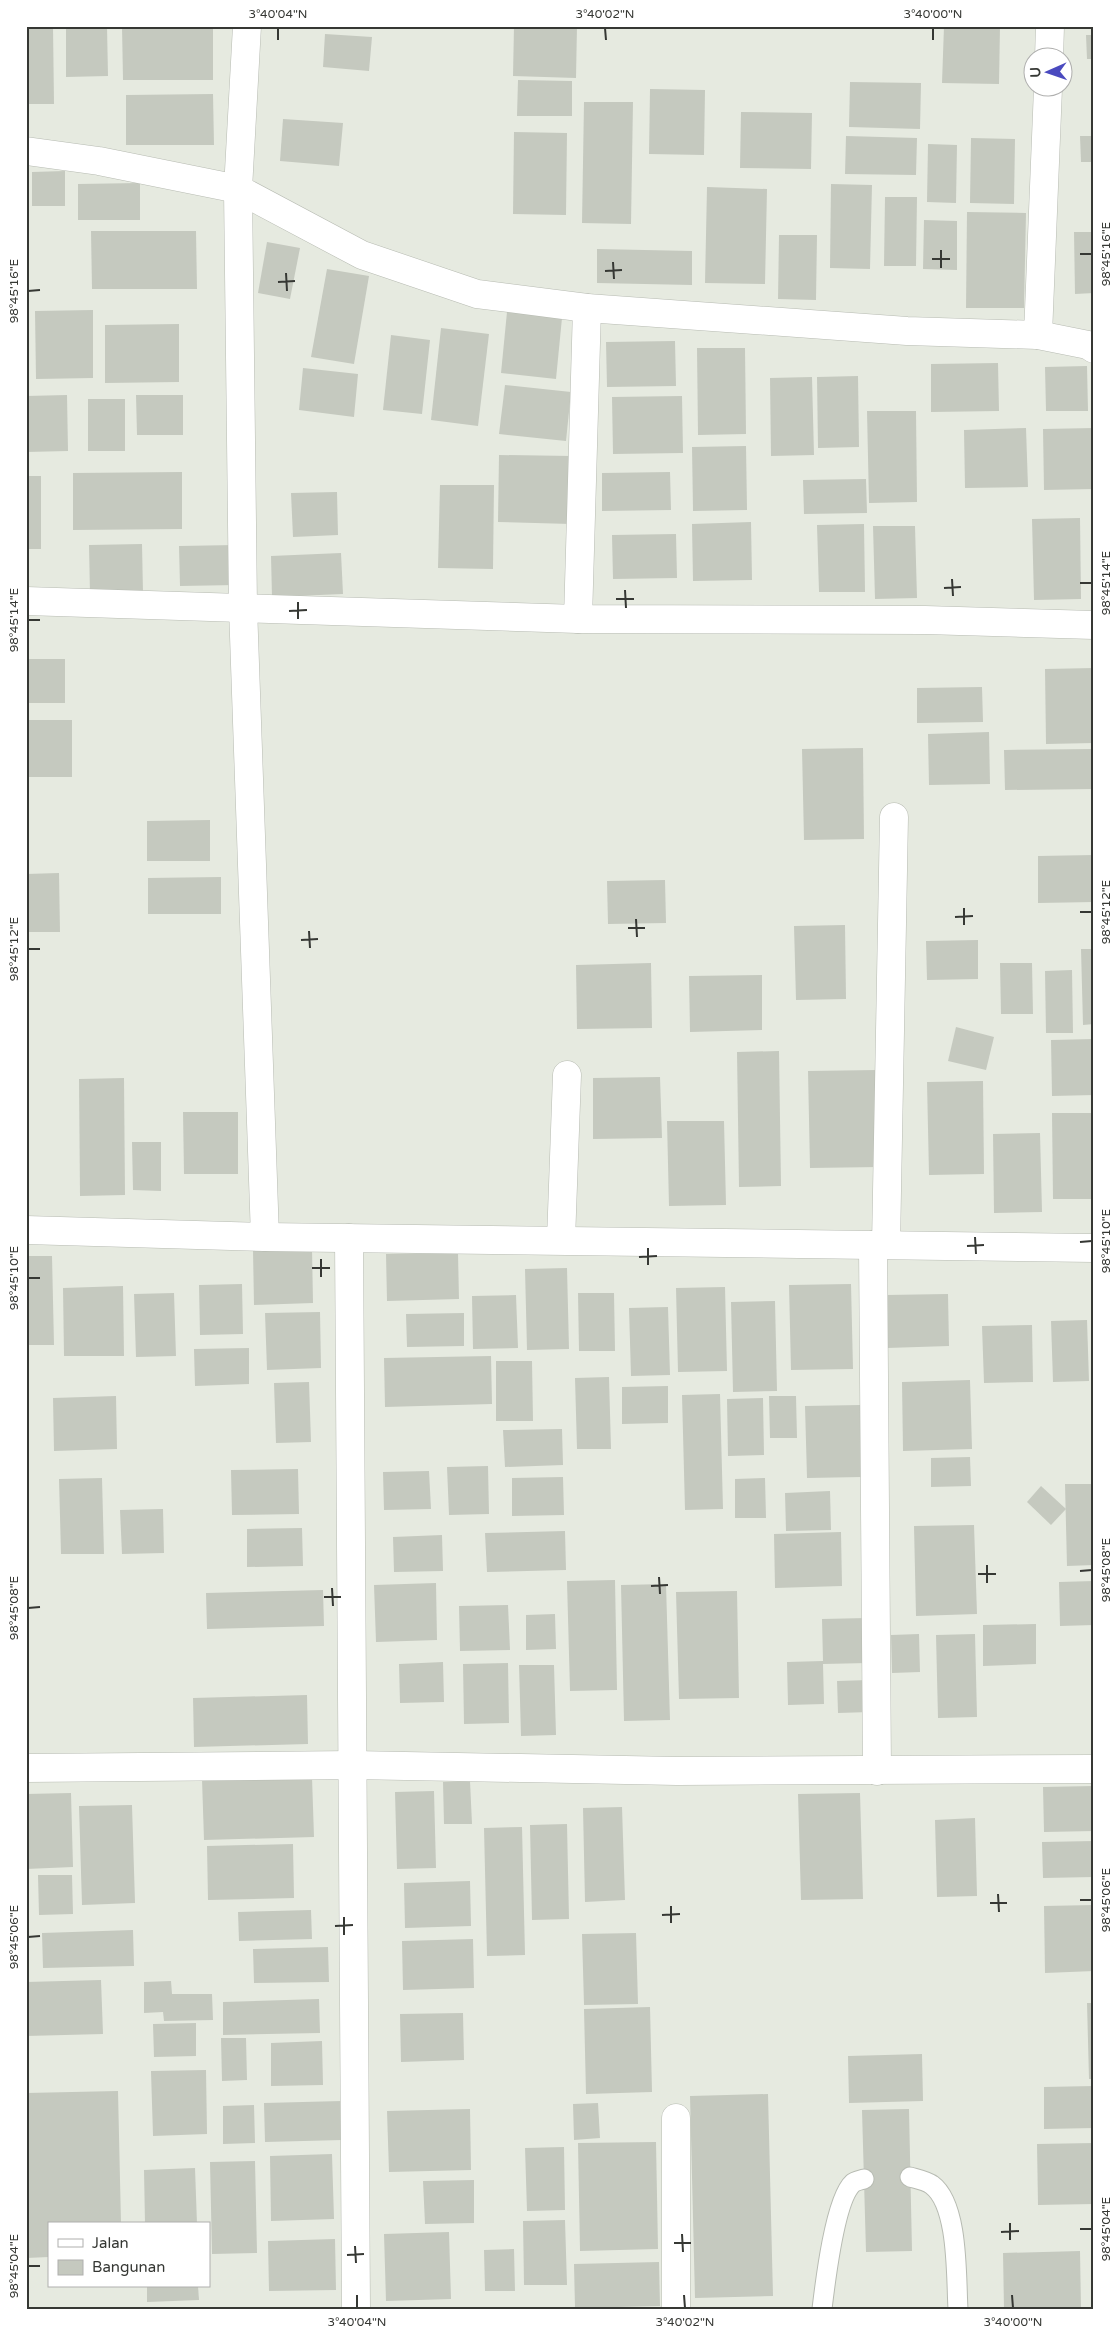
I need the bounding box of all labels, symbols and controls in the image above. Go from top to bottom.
text: 3°40'04"N [249,7,307,21]
text: 3°40'02"N [576,7,634,21]
text: 3°40'00"N [904,7,962,21]
north arrow [1022,48,1072,98]
text: U [1027,67,1044,78]
text: 98°45'16"E [1099,221,1113,286]
text: 98°45'16"E [7,258,21,323]
text: 98°45'14"E [1099,550,1113,615]
text: 98°45'14"E [7,587,21,652]
text: 98°45'12"E [1099,879,1113,944]
text: 98°45'12"E [7,916,21,981]
text: 98°45'10"E [1099,1208,1113,1273]
text: 98°45'10"E [7,1245,21,1310]
text: 98°45'08"E [1099,1537,1113,1602]
text: 98°45'08"E [7,1575,21,1640]
text: 98°45'06"E [1099,1867,1113,1932]
text: 98°45'06"E [7,1904,21,1969]
text: 98°45'04"E [1099,2196,1113,2261]
legend [48,2222,210,2288]
text: 98°45'04"E [7,2233,21,2298]
text: Jalan [92,2234,129,2252]
text: Bangunan [92,2258,165,2276]
text: 3°40'04"N [328,2315,386,2329]
text: 3°40'02"N [656,2315,714,2329]
text: 3°40'00"N [984,2315,1042,2329]

